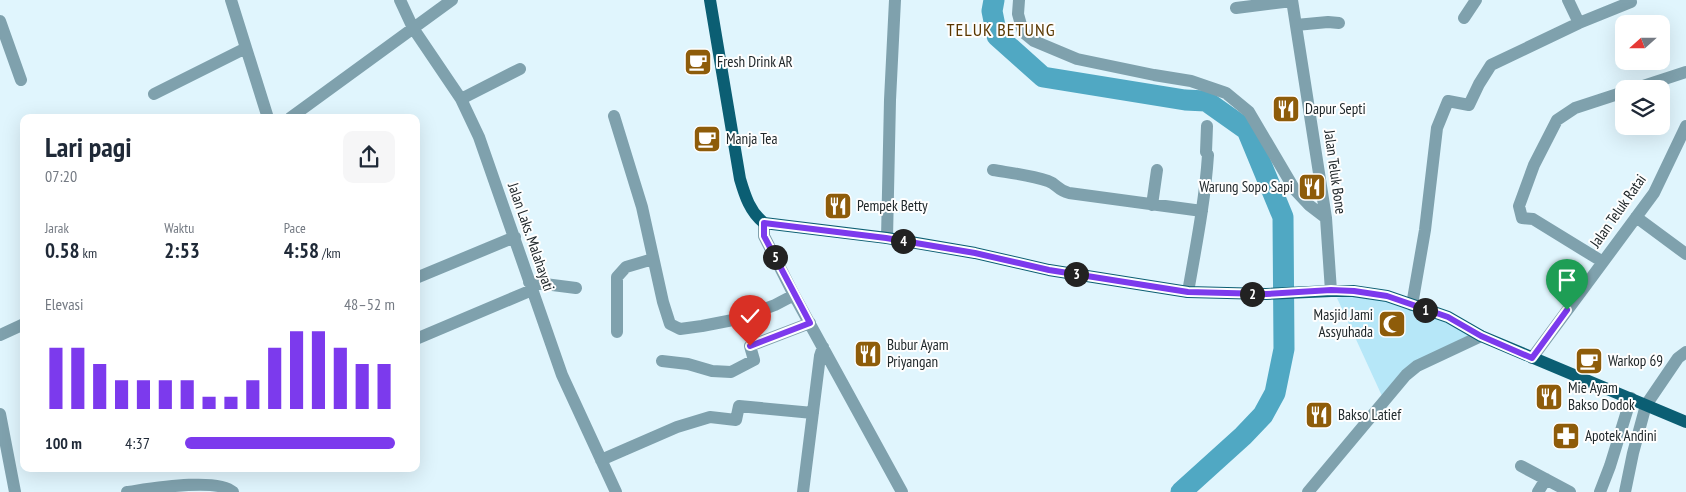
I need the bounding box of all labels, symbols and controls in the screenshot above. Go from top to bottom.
north arrow [1615,15,1670,70]
map controls [1615,15,1670,135]
district label: TELUK BETUNG [946,18,1056,41]
cafe icon: Fresh Drink AR [683,47,713,77]
place label: Fresh Drink AR [717,52,793,71]
button: layers [1615,80,1670,135]
restaurant icon: Dapur Septi [1271,94,1301,124]
place label: Dapur Septi [1305,99,1366,118]
cafe icon: Manja Tea [692,124,722,154]
text: Lari pagi [45,128,131,165]
street label: Jalan Teluk Bone [1320,128,1351,215]
place label: Manja Tea [726,129,778,148]
button: share [343,131,395,183]
text: 07:20 [45,166,77,186]
street label: Jalan Teluk Ratai [1585,170,1650,252]
restaurant icon: Warung Sopo Sapi [1297,172,1327,202]
place label: Warung Sopo Sapi [1199,177,1293,196]
street label: Jalan Laks. Malahayati [504,179,559,293]
restaurant icon: Pempek Betty [823,191,853,221]
place label: Pempek Betty [857,196,928,215]
text: Jarak [45,219,69,237]
text: Waktu [164,219,194,237]
text: Pace [284,219,306,237]
pin: 4 [890,228,916,254]
text: 4 [900,232,907,250]
text: 0.58 [45,237,80,264]
text: 2:53 [164,237,200,264]
text: 4:58 [284,237,319,264]
text: km [80,244,97,262]
text: /km [319,244,341,262]
pin: 5 [762,244,788,270]
text: 5 [772,248,779,266]
pin [1546,259,1588,310]
pin: 3 [1064,262,1088,286]
text: 3 [1073,265,1080,283]
icon: arrive [1553,266,1581,294]
pin: 2 [1240,282,1264,306]
text: 2 [1249,285,1256,303]
text: Elevasi [45,294,83,314]
text: 48–52 m [344,294,395,314]
pin [729,295,771,346]
pin: 1 [1412,298,1438,322]
text: 1 [1422,301,1429,319]
icon: check [736,302,764,330]
place label: Masjid Jami Assyuhada [1314,305,1373,341]
mosque icon: Masjid Jami Assyuhada [1377,309,1407,339]
place label: Bubur Ayam Priyangan [887,335,949,371]
restaurant icon: Bubur Ayam Priyangan [853,339,883,369]
cafe icon: Warkop 69 [1574,346,1604,376]
place label: Warkop 69 [1608,351,1663,370]
place label: Mie Ayam Bakso Dodok [1568,378,1635,414]
restaurant icon: Mie Ayam Bakso Dodok [1534,382,1564,412]
restaurant icon: Bakso Latief [1304,400,1334,430]
place label: Bakso Latief [1338,405,1402,424]
pharmacy icon: Apotek Andini [1551,421,1581,451]
place label: Apotek Andini [1585,426,1657,445]
text: 100 m [45,433,82,453]
text: 4:37 [125,433,150,453]

